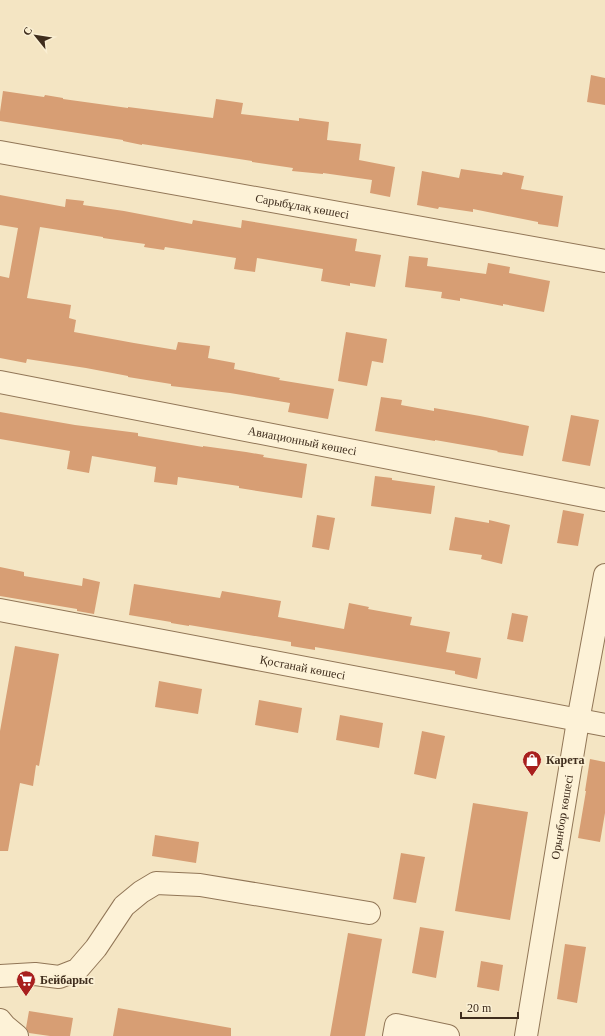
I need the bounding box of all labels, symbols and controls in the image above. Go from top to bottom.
north arrow [16,16,56,56]
text: С [20,25,35,37]
street label: Сарыбұлақ көшесі [254,191,351,222]
street label: Авиационный көшесі [247,423,359,459]
street label: Қостанай көшесі [259,653,347,683]
shop icon: Карета [521,749,543,777]
place label: Карета [546,753,585,767]
street label: Орынбор көшесі [548,773,576,860]
supermarket icon: Бейбарыс [15,969,37,997]
place label: Бейбарыс [40,973,94,987]
scale bar [461,994,518,1020]
text: 20 m [467,1001,492,1015]

